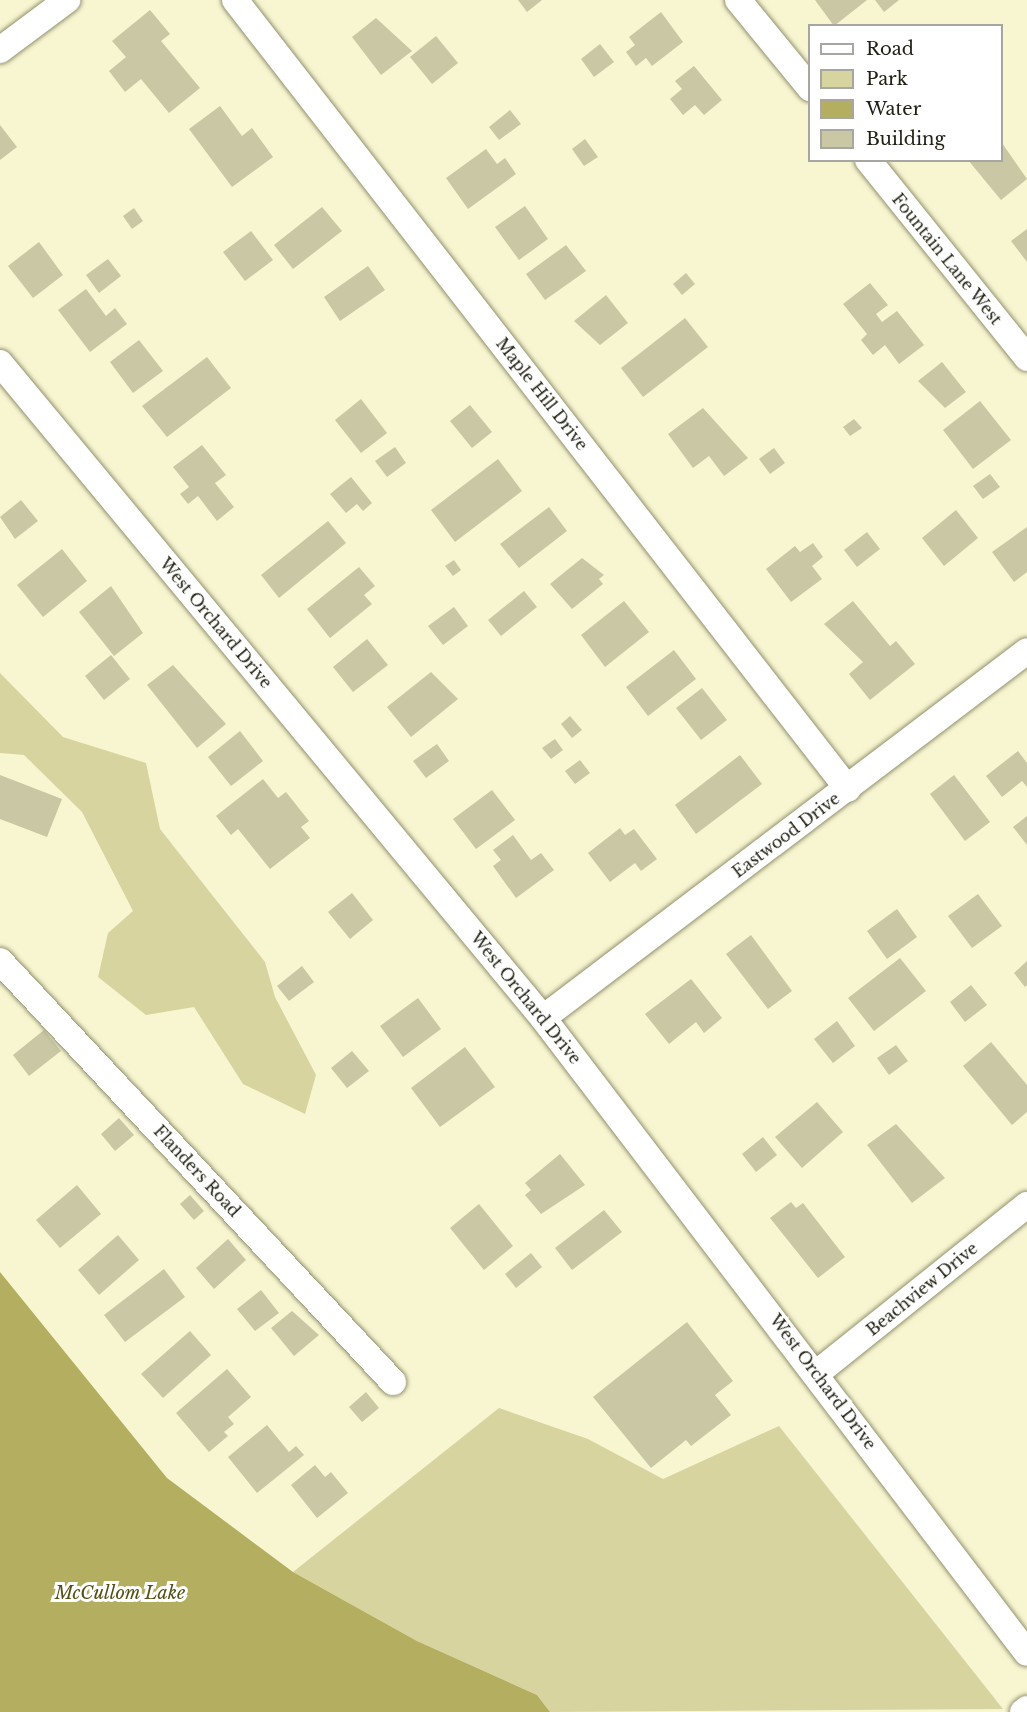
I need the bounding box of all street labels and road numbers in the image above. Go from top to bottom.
street label: Fountain Lane West [888,189,1006,329]
street label: Maple Hill Drive [492,334,592,454]
street label: West Orchard Drive [156,554,276,692]
street label: Eastwood Drive [729,788,843,882]
street label: West Orchard Drive [467,928,585,1068]
street label: Flanders Road [150,1121,244,1221]
street label: Beachview Drive [862,1238,982,1340]
street label: West Orchard Drive [766,1311,880,1453]

